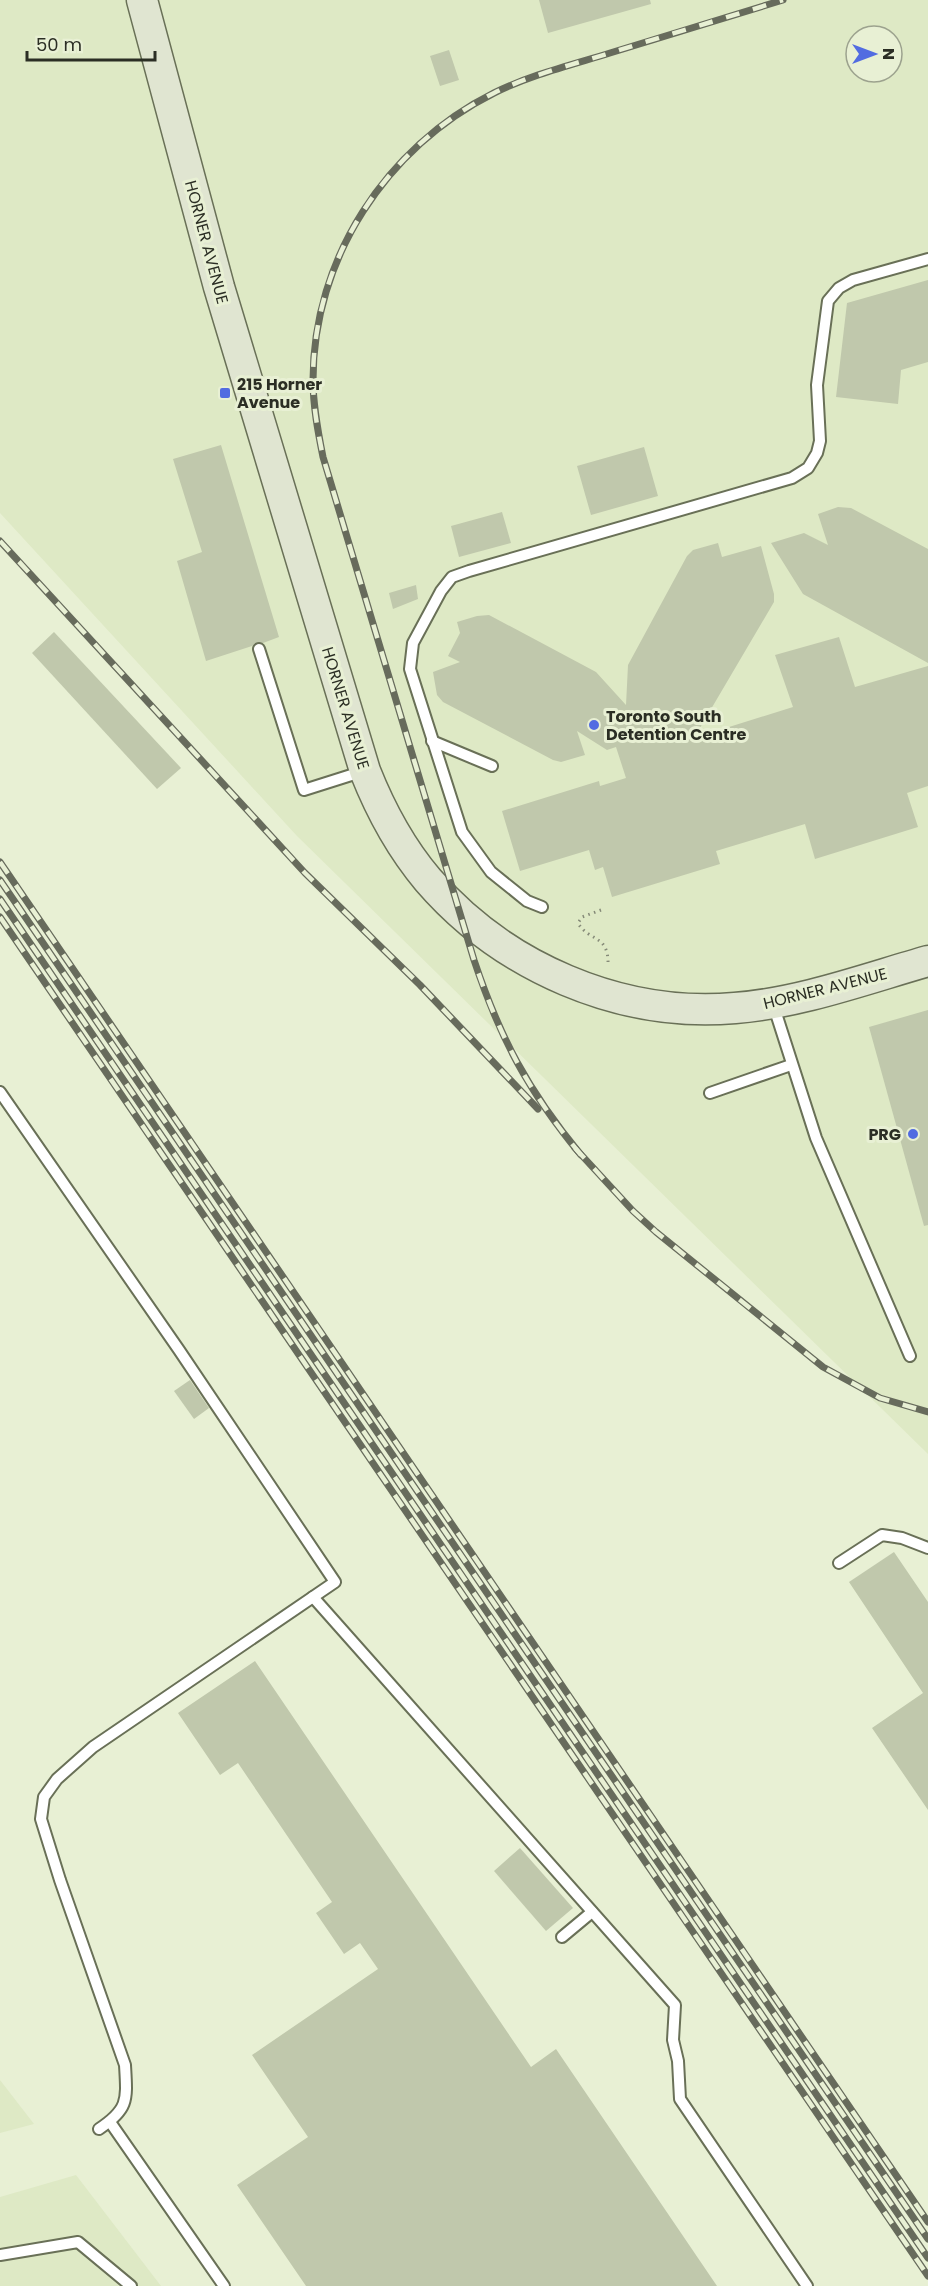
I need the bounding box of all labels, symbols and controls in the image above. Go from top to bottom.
scale bar [27,24,154,62]
north arrow [844,24,904,84]
text: 50 m [36,32,82,57]
text: N [877,48,900,60]
street label: HORNER AVENUE [179,178,234,306]
place label: 215 Horner Avenue [237,373,322,414]
marker: 215 Horner Avenue [218,386,232,400]
street label: HORNER AVENUE [316,644,375,772]
place label: Toronto South Detention Centre [606,705,746,746]
marker: Toronto South Detention Centre [587,718,601,732]
street label: HORNER AVENUE [761,962,889,1015]
place label: PRG [868,1123,901,1146]
marker: PRG [906,1127,920,1141]

